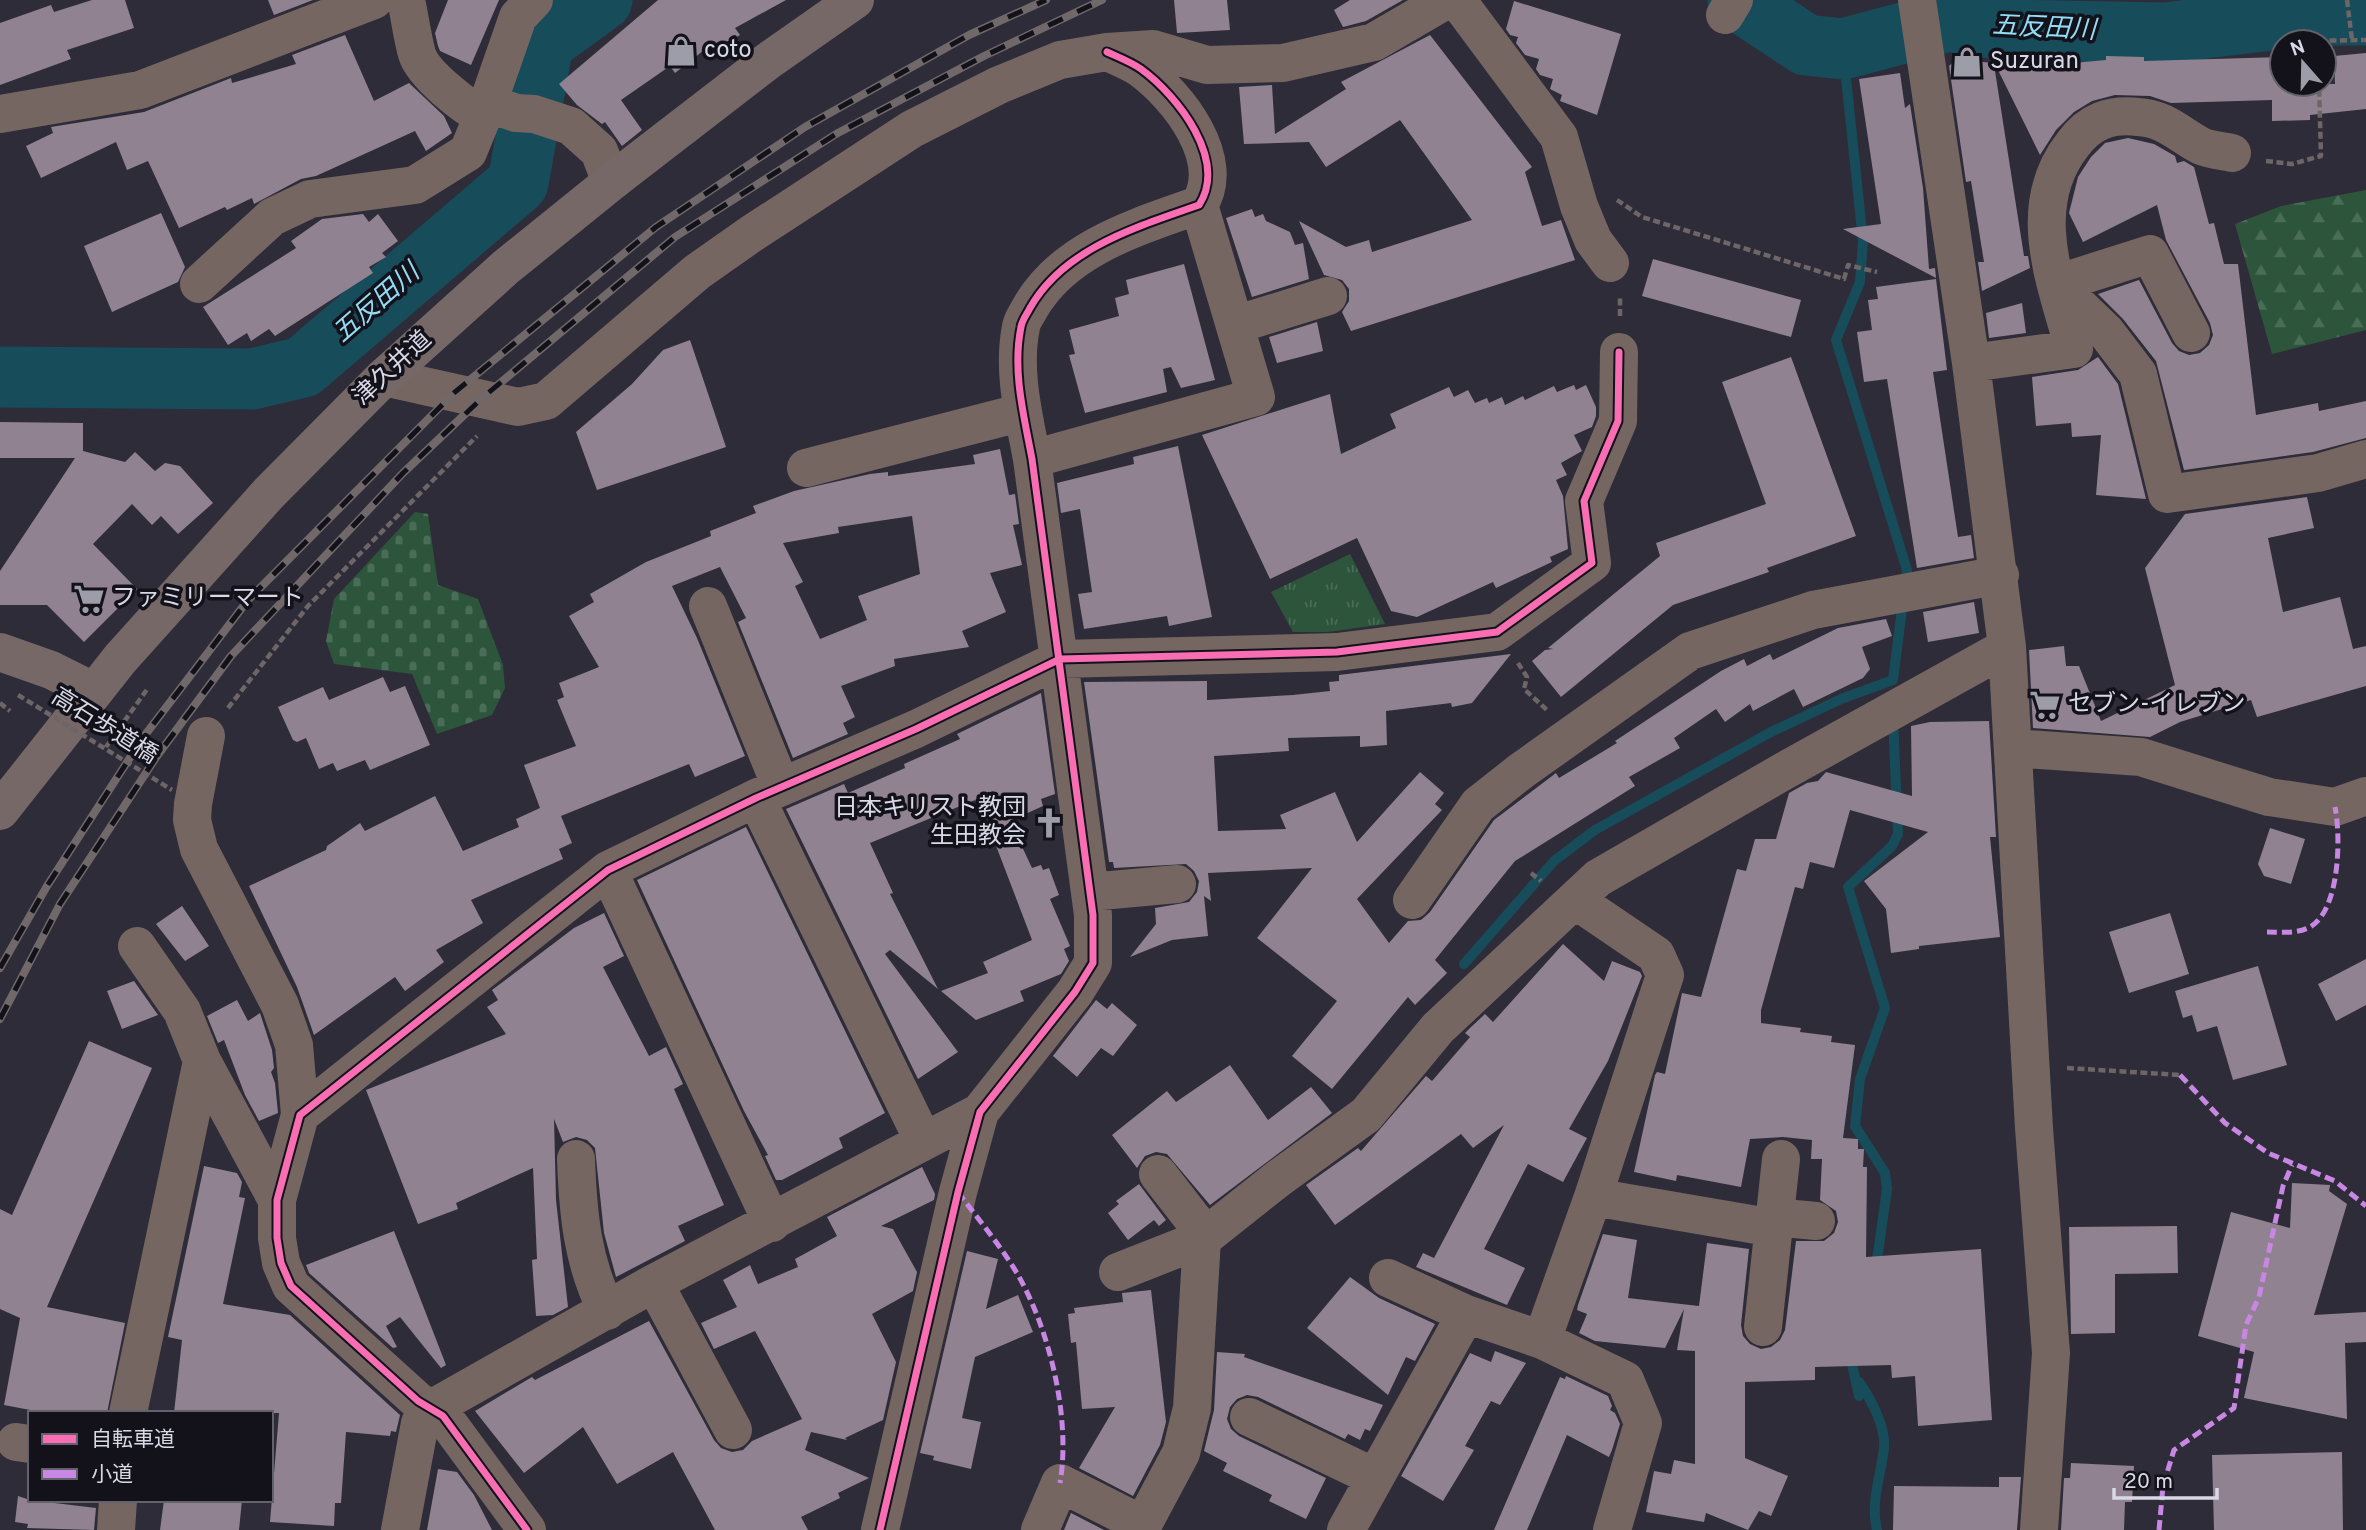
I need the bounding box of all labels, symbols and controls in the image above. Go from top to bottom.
water label: 五反田川 [1991,10,2100,48]
north arrow [2268,28,2338,98]
shop icon: coto [664,34,698,68]
text: N [2287,35,2308,63]
place label: coto [704,36,752,66]
shop icon: Suzuran [1950,45,1984,79]
place label: Suzuran [1990,47,2079,77]
water label: 五反田川 [327,255,429,351]
street label: 津久井道 [348,325,438,413]
supermarket icon: ファミリーマート [72,582,106,616]
place label: ファミリーマート [112,584,304,614]
street label: 高石歩道橋 [45,682,163,772]
supermarket icon: セブン-イレブン [2028,688,2062,722]
place label: セブン-イレブン [2068,690,2246,720]
place label: 日本キリスト教団 生田教会 [834,794,1026,852]
church icon: 日本キリスト教団 生田教会 [1032,806,1066,840]
legend [28,1411,273,1502]
text: 自転車道 [91,1427,175,1454]
scale bar [2114,1456,2217,1500]
text: 小道 [91,1462,133,1489]
text: 20 m [2124,1469,2173,1496]

